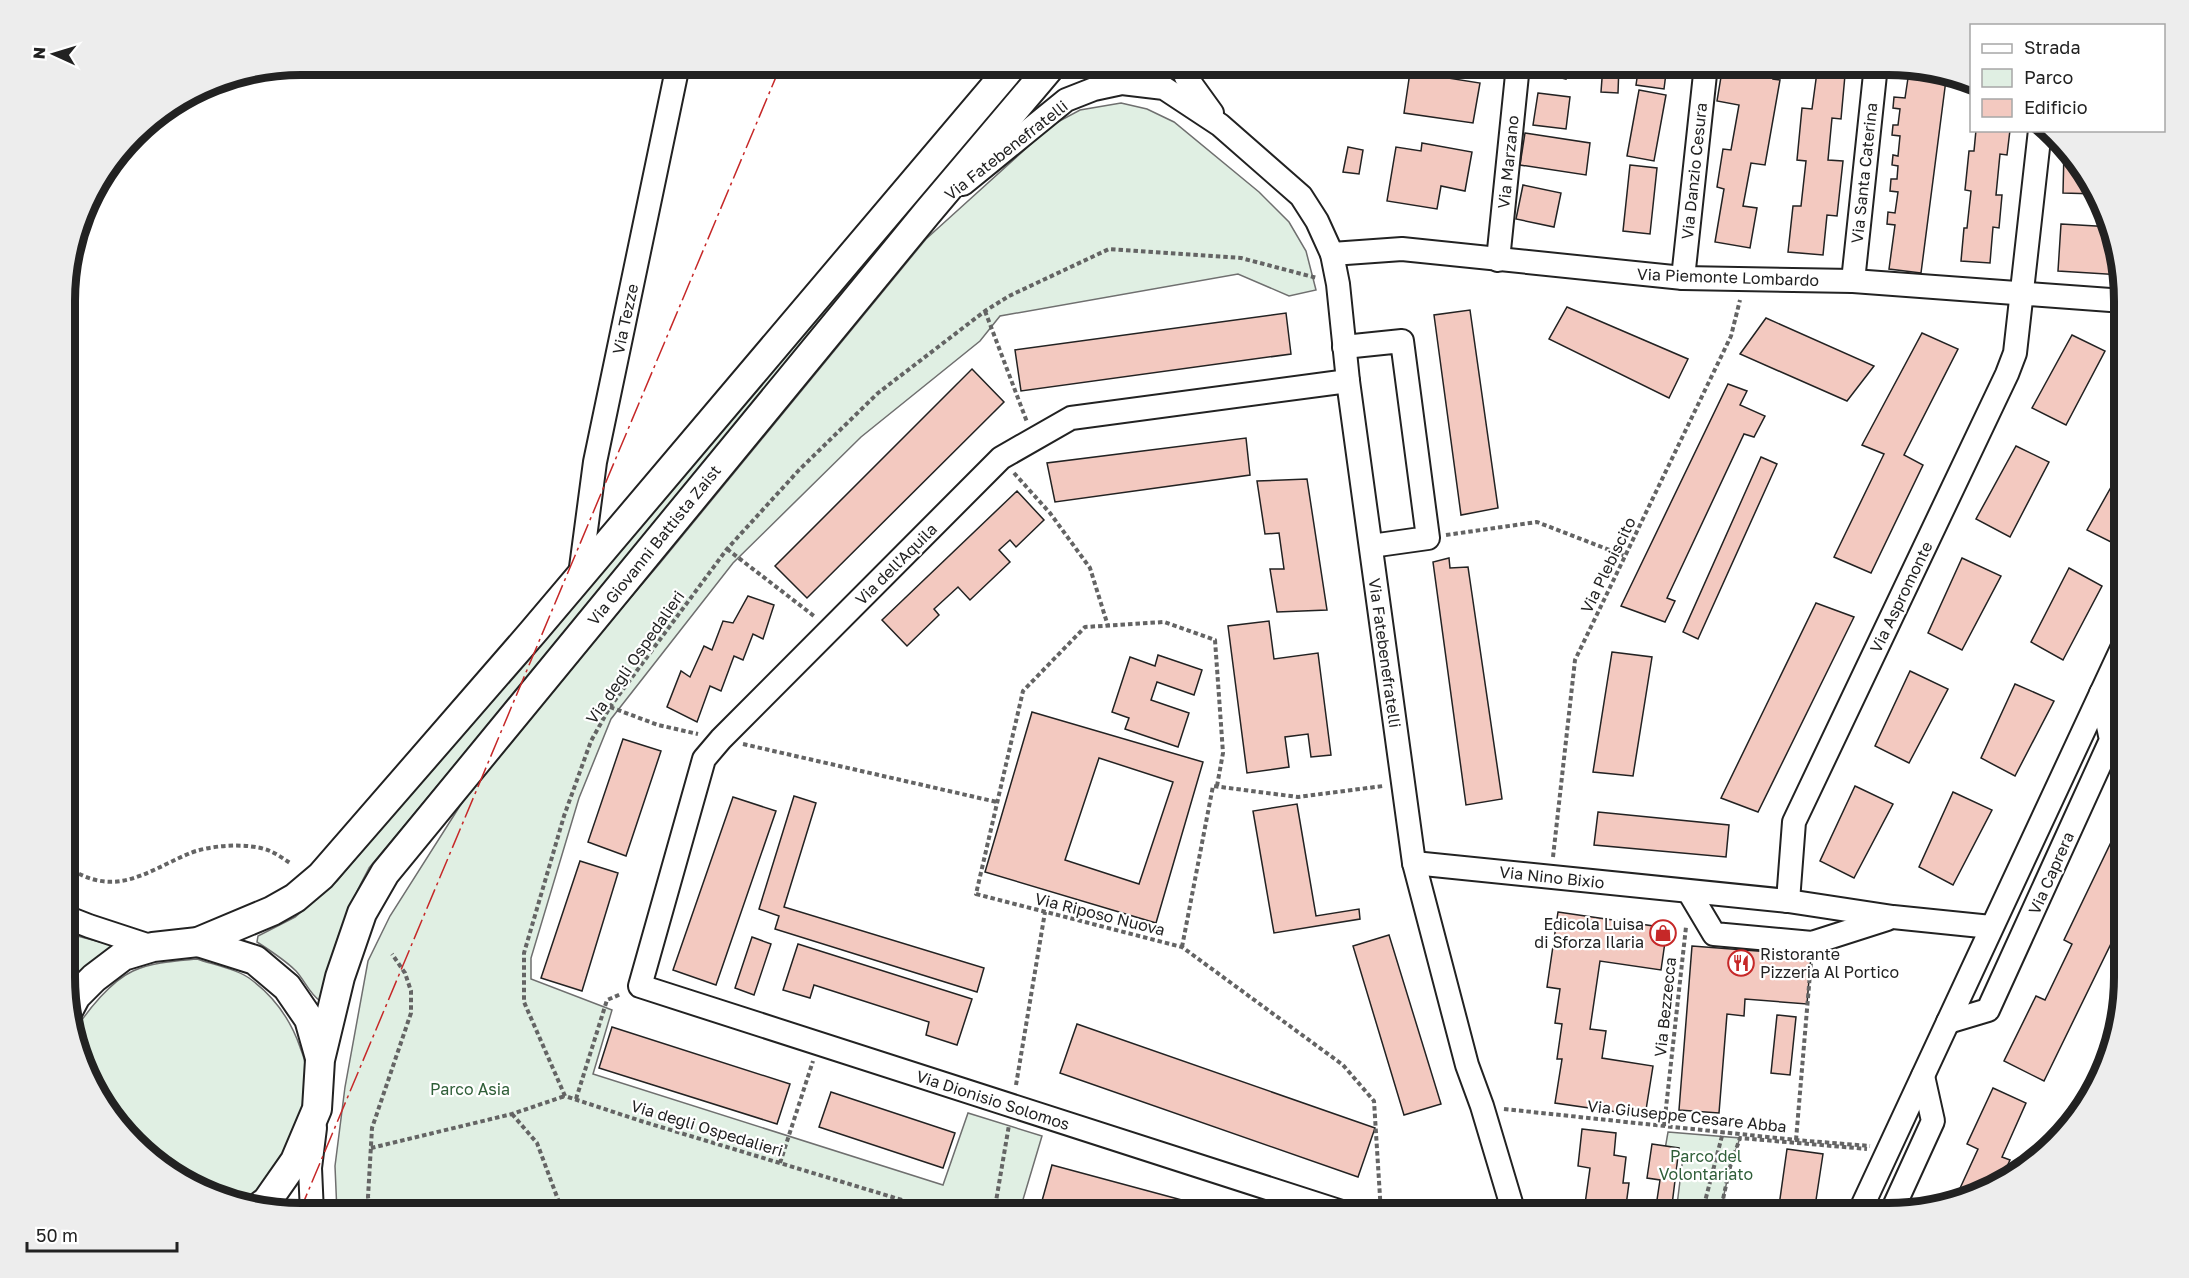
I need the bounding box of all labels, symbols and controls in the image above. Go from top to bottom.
north arrow [24,24,84,84]
legend [1970,24,2165,132]
text: Strada [2024,36,2081,58]
text: N [29,46,49,60]
text: Parco [2024,66,2073,88]
street label: Via Fatebenefratelli [940,96,1072,204]
text: Edificio [2024,96,2088,118]
street label: Via Danzio Cesura [1677,102,1711,240]
street label: Via Santa Caterina [1847,102,1881,244]
street label: Via Marzano [1493,114,1523,210]
street label: Via Piemonte Lombardo [1637,264,1819,290]
street label: Via Tezze [608,282,642,356]
street label: Via Giovanni Battista Zaist [583,461,725,629]
street label: Via Plebiscito [1576,514,1640,616]
street label: Via dell'Aquila [851,519,941,609]
street label: Via Aspromonte [1865,538,1937,656]
street label: Via Fatebenefratelli [1365,577,1405,729]
street label: Via degli Ospedalieri [582,587,688,727]
street label: Via Caprera [2024,829,2078,917]
street label: Via Nino Bixio [1498,862,1606,892]
street label: Via Riposo Nuova [1033,888,1167,940]
place label: Edicola Luisa di Sforza Ilaria [1534,914,1644,952]
shop icon: Edicola Luisa di Sforza Ilaria [1648,918,1678,948]
place label: Ristorante Pizzeria Al Portico [1760,944,1899,982]
restaurant icon: Ristorante Pizzeria Al Portico [1726,948,1756,978]
street label: Via Bezzecca [1650,956,1680,1058]
street label: Via Dionisio Solomos [914,1066,1072,1134]
park label: Parco Asia [430,1079,510,1099]
street label: Via degli Ospedalieri [629,1095,785,1161]
street label: Via Giuseppe Cesare Abba [1586,1096,1788,1136]
park label: Parco del Volontariato [1659,1146,1753,1184]
scale bar [27,1215,177,1253]
text: 50 m [36,1224,78,1246]

